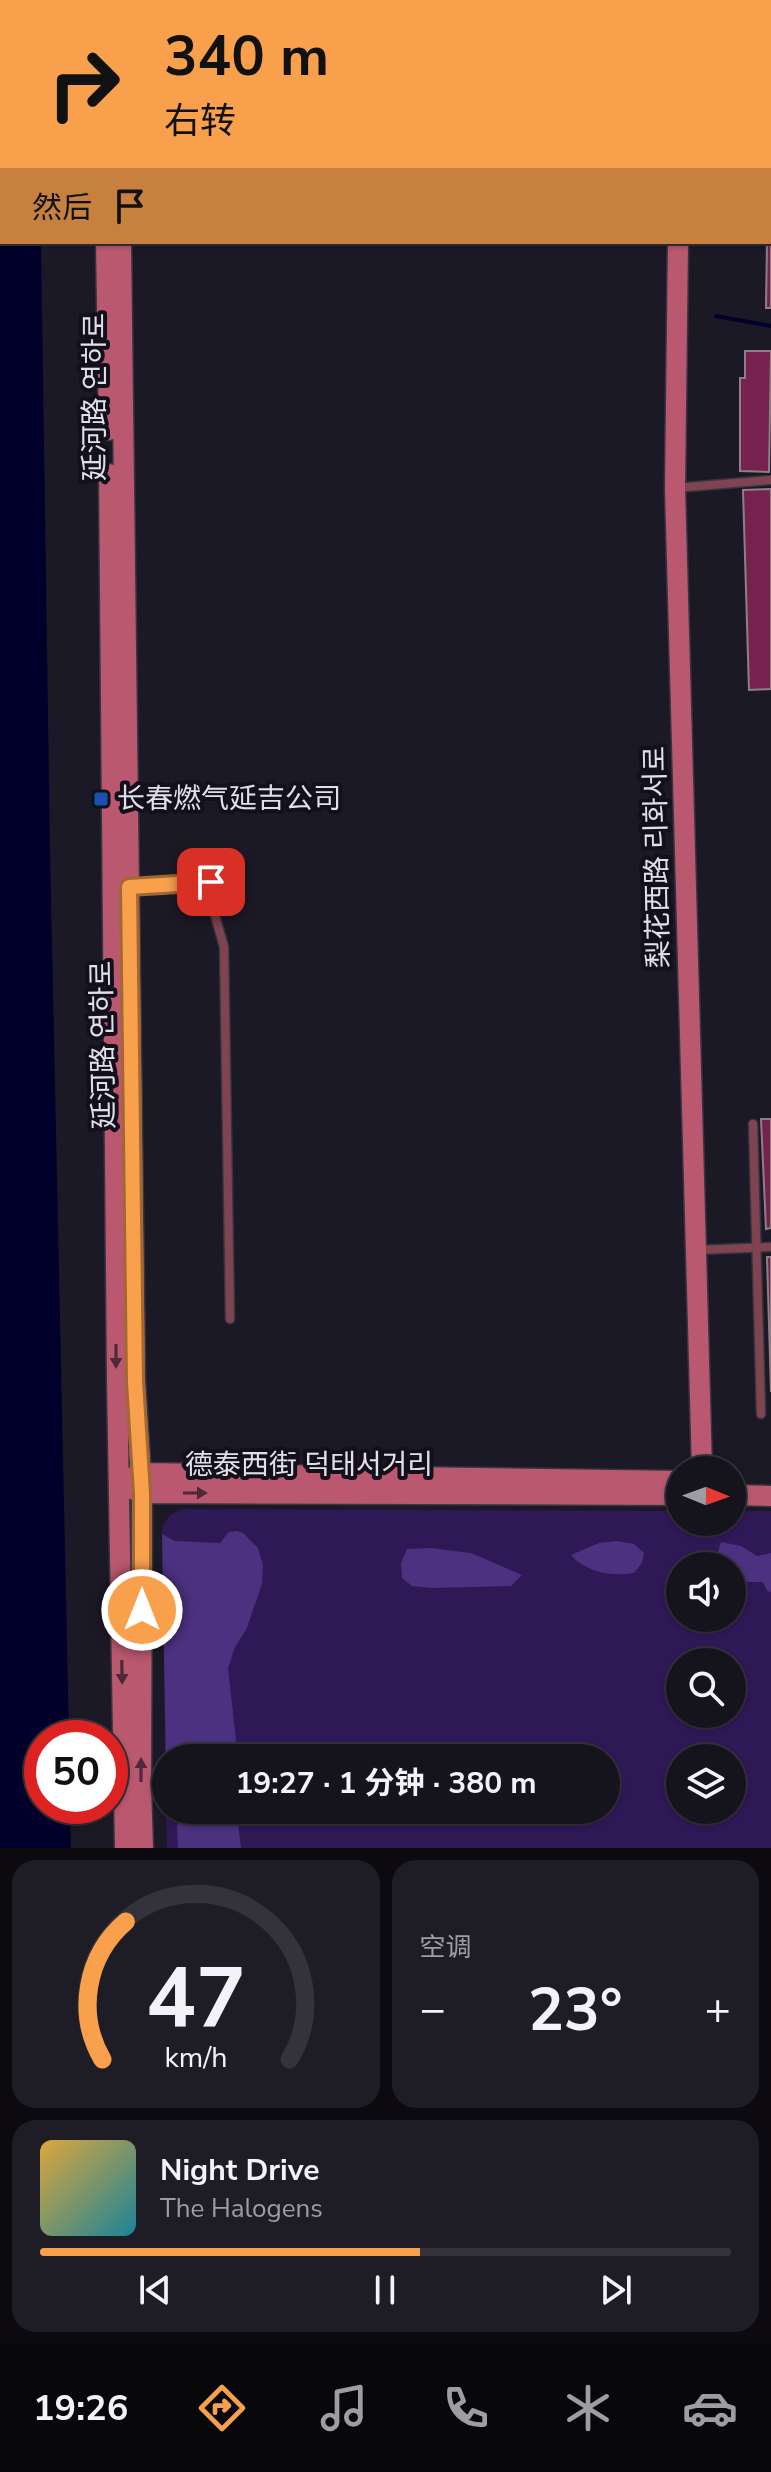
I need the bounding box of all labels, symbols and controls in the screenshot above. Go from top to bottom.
text: 340 m [164,18,329,95]
icon: right [32,32,136,136]
text: 右转 [164,97,236,146]
icon: arrive [108,184,152,228]
text: 然后 [32,188,92,229]
street label: 延河路 연하로 [76,313,114,481]
street label: 梨花西路 리화서로 [636,746,678,968]
place label: 长春燃气延吉公司 [117,780,341,818]
marker: 长春燃气延吉公司 [92,790,110,808]
pin [177,848,245,916]
icon: arrive [189,860,233,904]
street label: 延河路 연하로 [83,960,123,1130]
one-way arrow [110,1344,122,1369]
street label: 德泰西街 덕태서거리 [185,1446,433,1484]
north arrow [666,1456,746,1536]
map controls [666,1456,746,1824]
one-way arrow [183,1487,208,1499]
button: sound [666,1552,746,1632]
position arrow [100,1568,184,1652]
button: search [666,1648,746,1728]
one-way arrow [116,1660,128,1685]
speed limit sign: 50 [24,1720,128,1824]
button: layers [666,1744,746,1824]
one-way arrow [135,1757,147,1782]
text: 19:27 · 1 分钟 · 380 m [235,1763,537,1804]
text: 空调 [420,1930,472,1965]
text: 47 [146,1942,246,2055]
text: 23° [528,1969,623,2051]
text: − [420,1980,446,2040]
text: + [705,1980,731,2040]
text: km/h [164,2038,227,2077]
text: Night Drive [160,2150,319,2191]
text: The Halogens [160,2191,323,2226]
icon: previous [133,2268,177,2312]
icon: pause [363,2268,407,2312]
icon: next [594,2268,638,2312]
icon: directions [194,2380,250,2436]
icon: music [316,2380,372,2436]
icon: phone [438,2380,494,2436]
icon: climate [560,2380,616,2436]
icon: car [682,2380,738,2436]
text: 19:26 [33,2384,128,2433]

